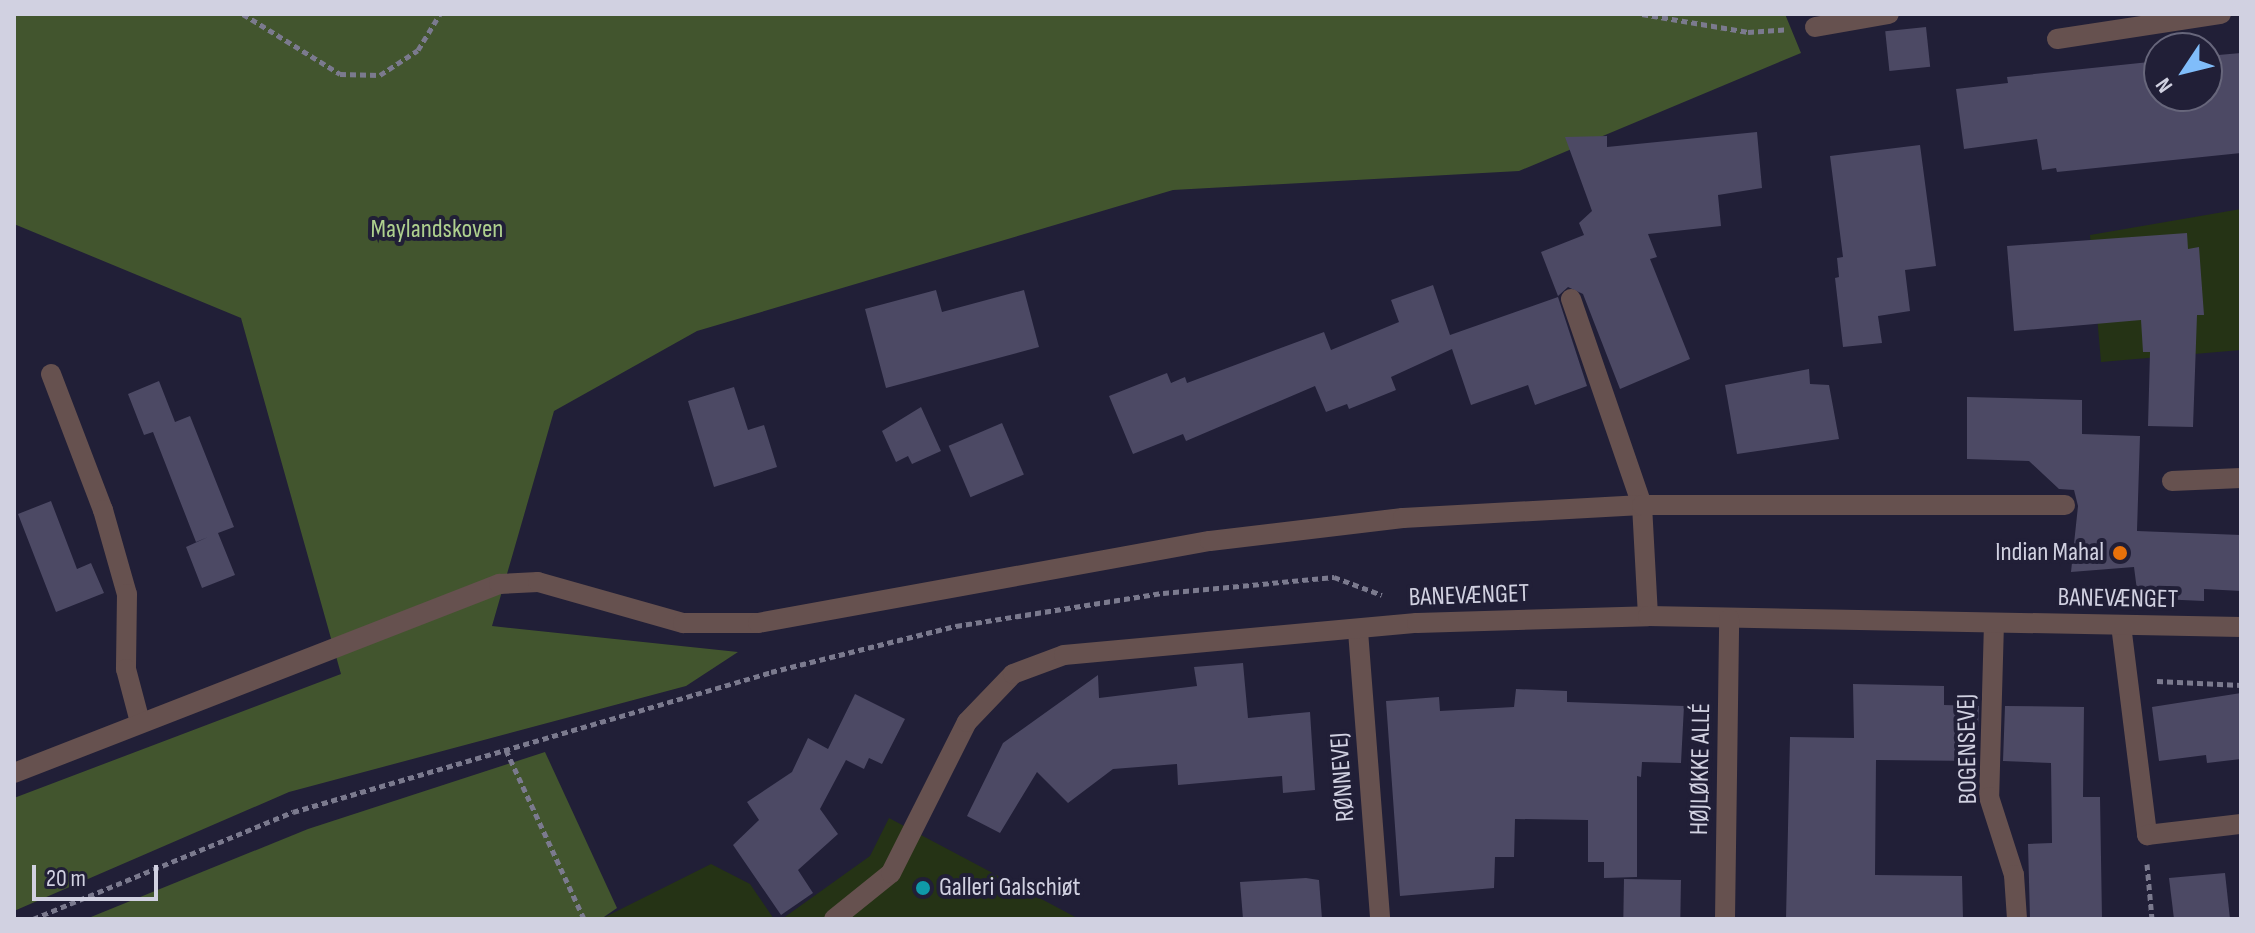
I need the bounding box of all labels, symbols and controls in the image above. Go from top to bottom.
north arrow [2143,32,2223,112]
text: N [2150,72,2179,97]
park label: Maylandskoven [371,214,503,246]
place label: Indian Mahal [1995,537,2104,569]
marker: Indian Mahal [2111,544,2129,562]
street label: BANEVÆNGET [1408,578,1530,614]
street label: BANEVÆNGET [2057,582,2179,616]
street label: BOGENSEVEJ [1951,693,1985,805]
street label: HØJLØKKE ALLÉ [1684,703,1718,835]
street label: RØNNEVEJ [1324,731,1362,823]
scale bar [36,849,162,899]
text: 20 m [46,864,86,893]
place label: Galleri Galschiøt [939,872,1081,904]
marker: Galleri Galschiøt [914,879,932,897]

